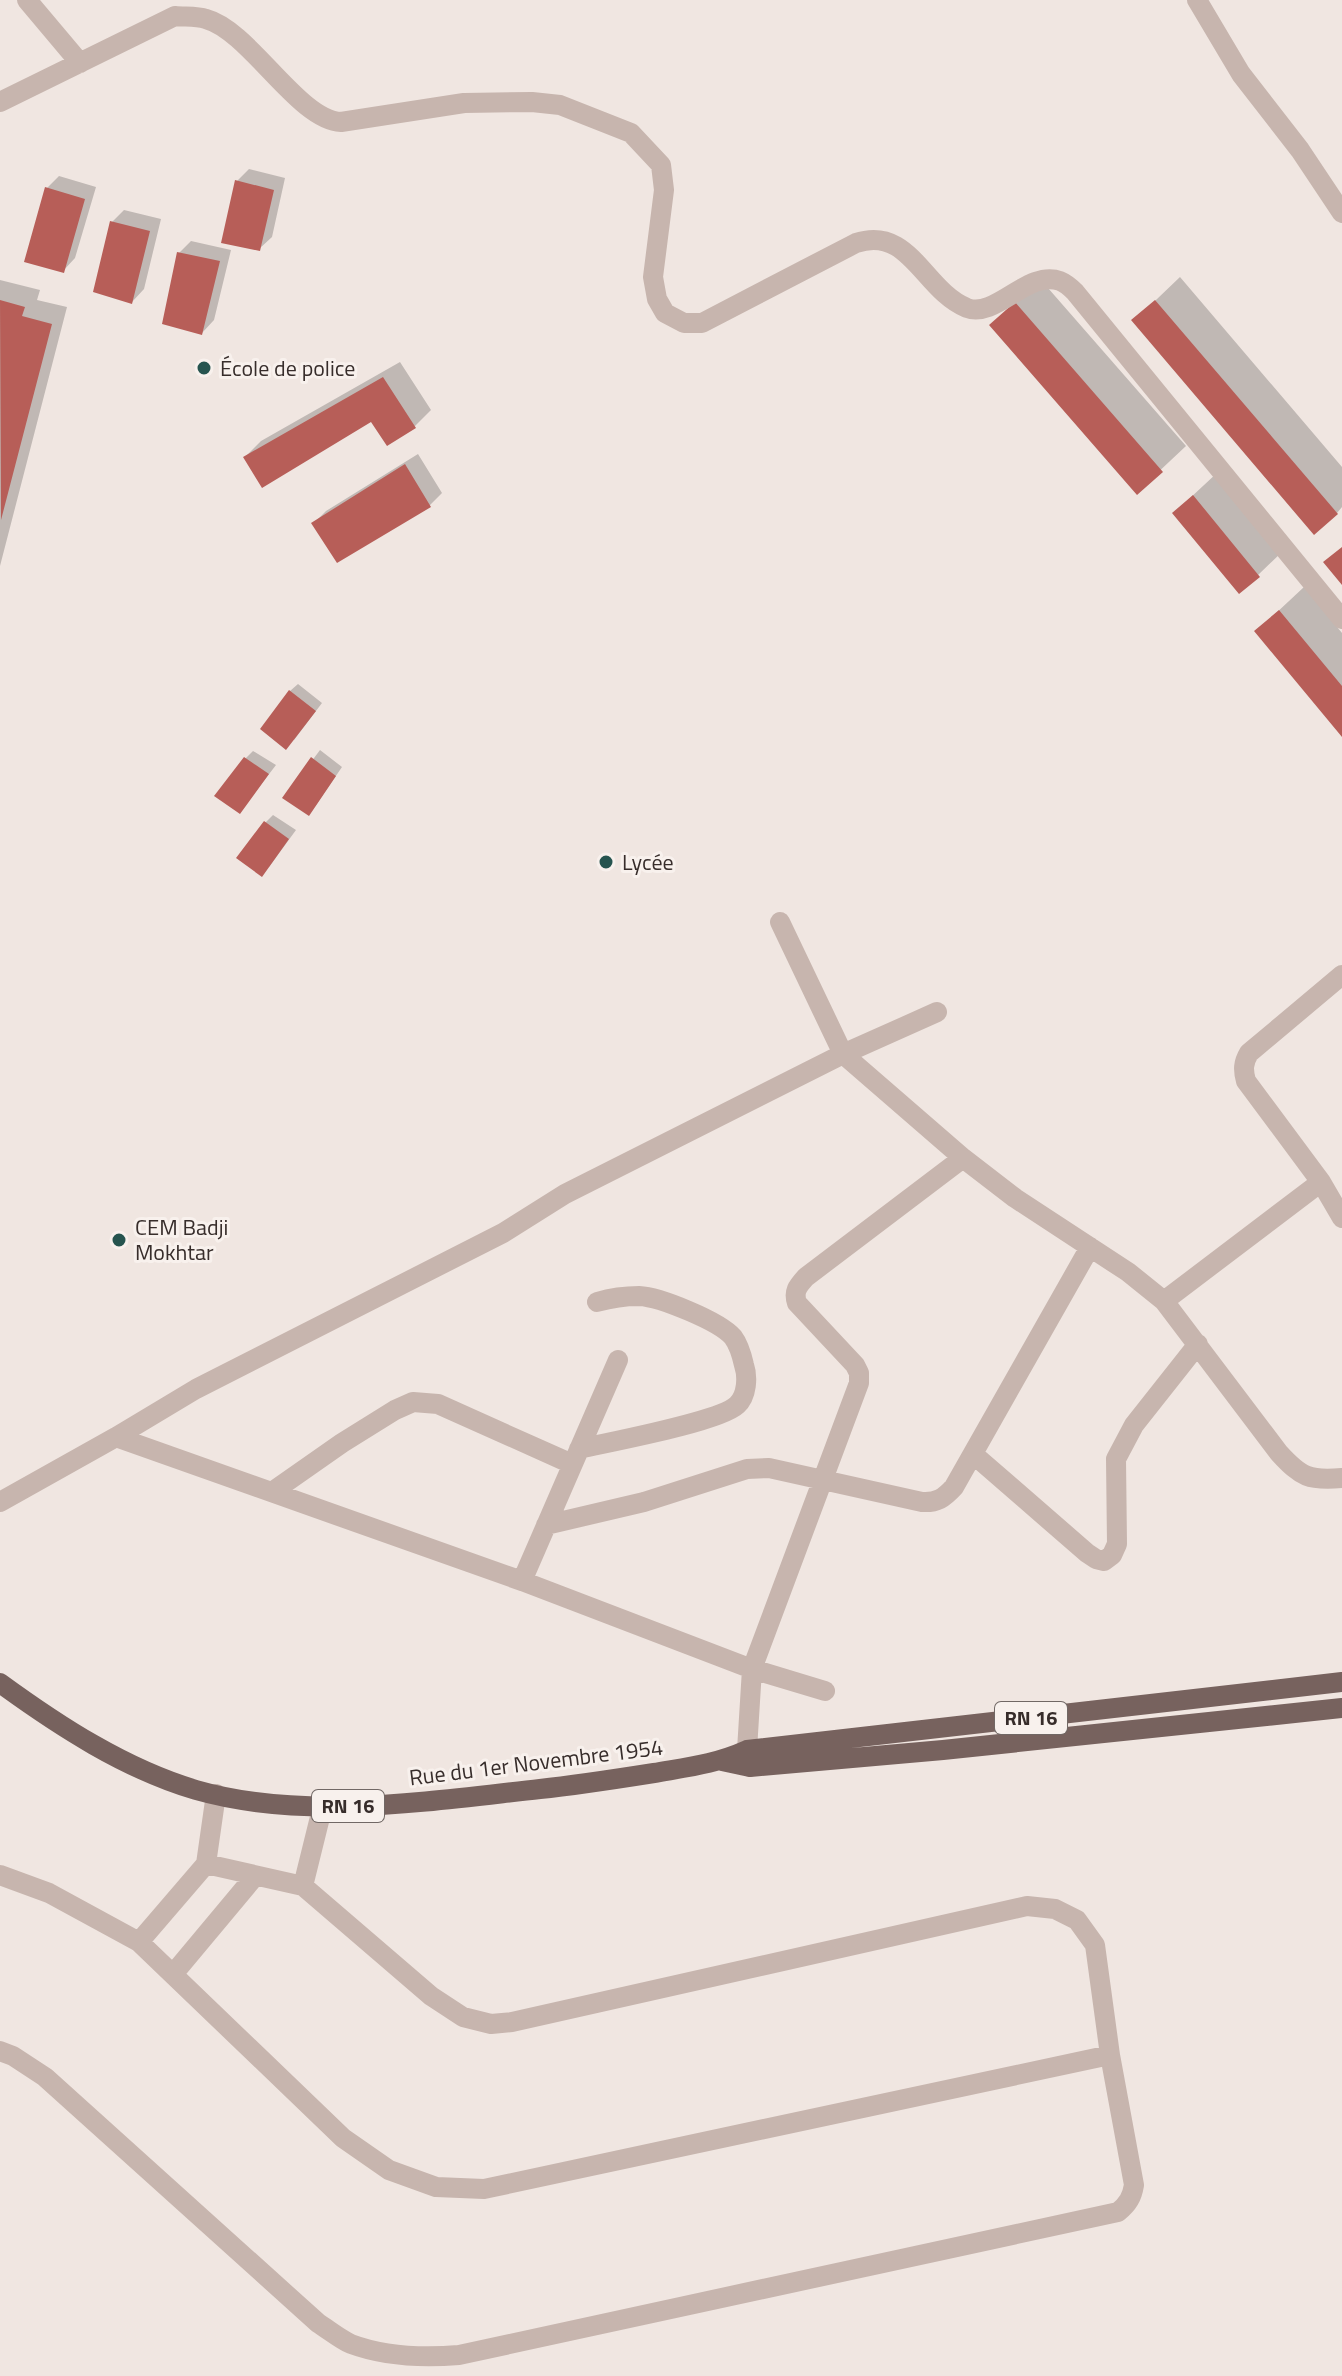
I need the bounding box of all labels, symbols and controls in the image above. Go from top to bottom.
place label: École de police [220,351,355,385]
marker: École de police [195,359,213,377]
place label: Lycée [622,845,674,879]
marker: Lycée [597,853,615,871]
place label: CEM Badji Mokhtar [135,1210,228,1269]
marker: CEM Badji Mokhtar [110,1231,128,1249]
road number: RN 16 [995,1702,1067,1734]
street label: Rue du 1er Novembre 1954 [407,1730,665,1794]
road number: RN 16 [312,1790,384,1822]

